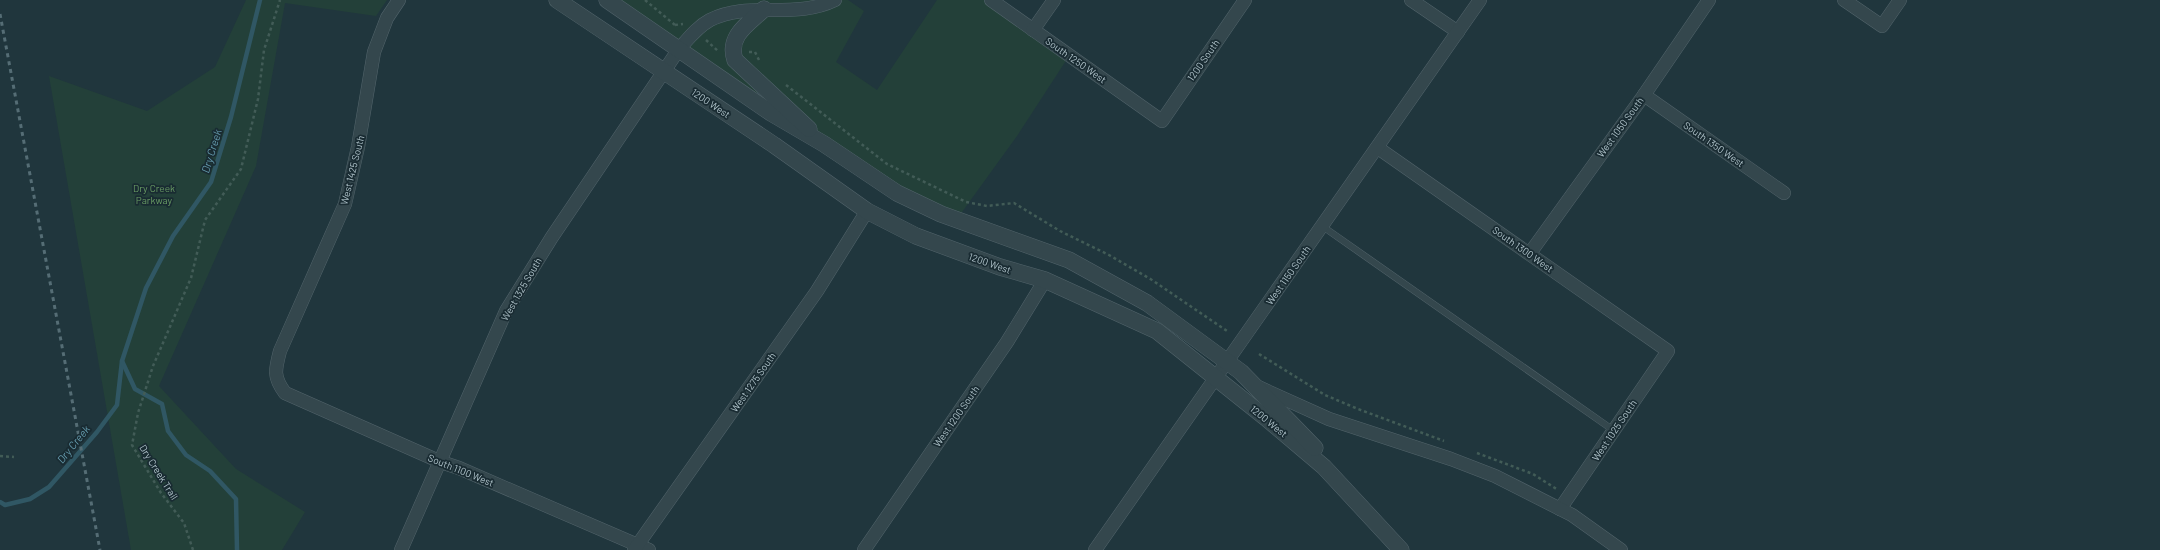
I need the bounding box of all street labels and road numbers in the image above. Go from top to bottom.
street label: South 1250 West [1043,35,1109,86]
street label: 1200 South [1184,37,1222,83]
street label: 1200 West [689,86,733,121]
street label: West 1050 South [1594,95,1646,159]
street label: South 1350 West [1681,119,1747,170]
street label: West 1425 South [338,134,366,206]
street label: South 1300 West [1490,224,1556,275]
street label: West 1150 South [1263,243,1313,307]
street label: 1200 West [967,250,1013,276]
street label: West 1325 South [498,255,544,323]
street label: West 1275 South [728,350,778,414]
street label: West 1200 South [930,383,982,449]
street label: West 1025 South [1589,397,1639,463]
street label: 1200 West [1248,402,1290,440]
street label: Dry Creek Trail [137,442,181,502]
street label: South 1100 West [426,451,496,489]

